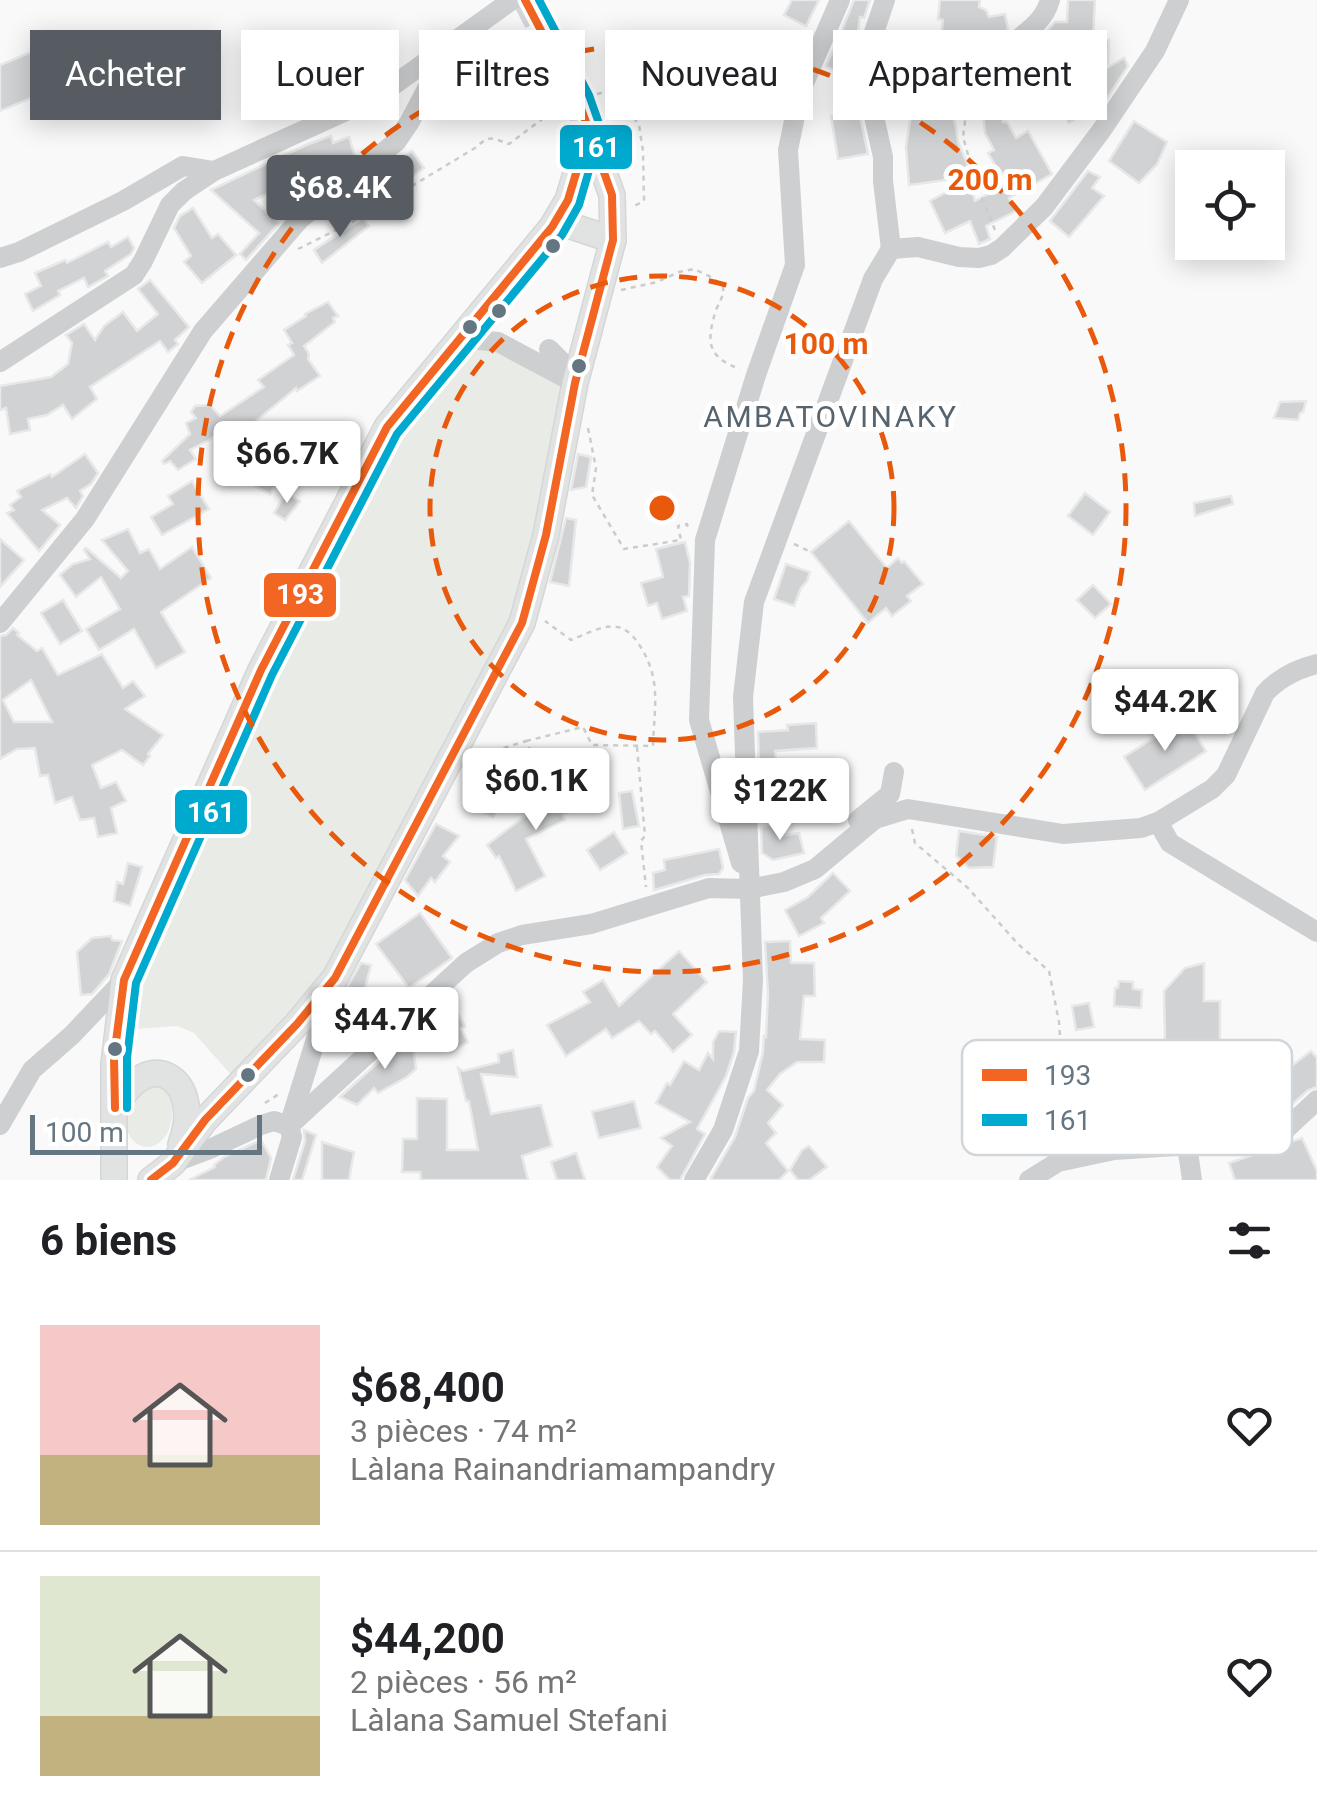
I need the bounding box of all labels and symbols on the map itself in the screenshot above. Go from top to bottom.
line badge: 161 [558,123,634,171]
text: 161 [572,131,620,164]
pin: $68.4K [259,155,421,240]
text: 200 m [947,162,1033,197]
unlabelled marker [543,236,563,256]
unlabelled marker [489,301,509,321]
unlabelled marker [460,317,480,337]
text: 100 m [783,326,869,361]
unlabelled marker [569,356,589,376]
district label: AMBATOVINAKY [703,399,959,434]
pin: $66.7K [206,421,368,506]
centre of rings [644,490,680,526]
line badge: 193 [262,571,338,619]
text: 193 [276,578,324,611]
pin: $44.2K [1084,669,1246,754]
pin: $60.1K [455,748,617,833]
pin: $122K [710,758,850,843]
line badge: 161 [173,788,249,836]
text: 161 [187,796,235,829]
pin: $44.7K [304,987,466,1072]
unlabelled marker [105,1039,125,1059]
legend [962,1040,1292,1155]
text: 193 [1044,1059,1091,1092]
unlabelled marker [238,1065,258,1085]
text: 161 [1044,1104,1091,1137]
scale bar [30,1110,262,1154]

